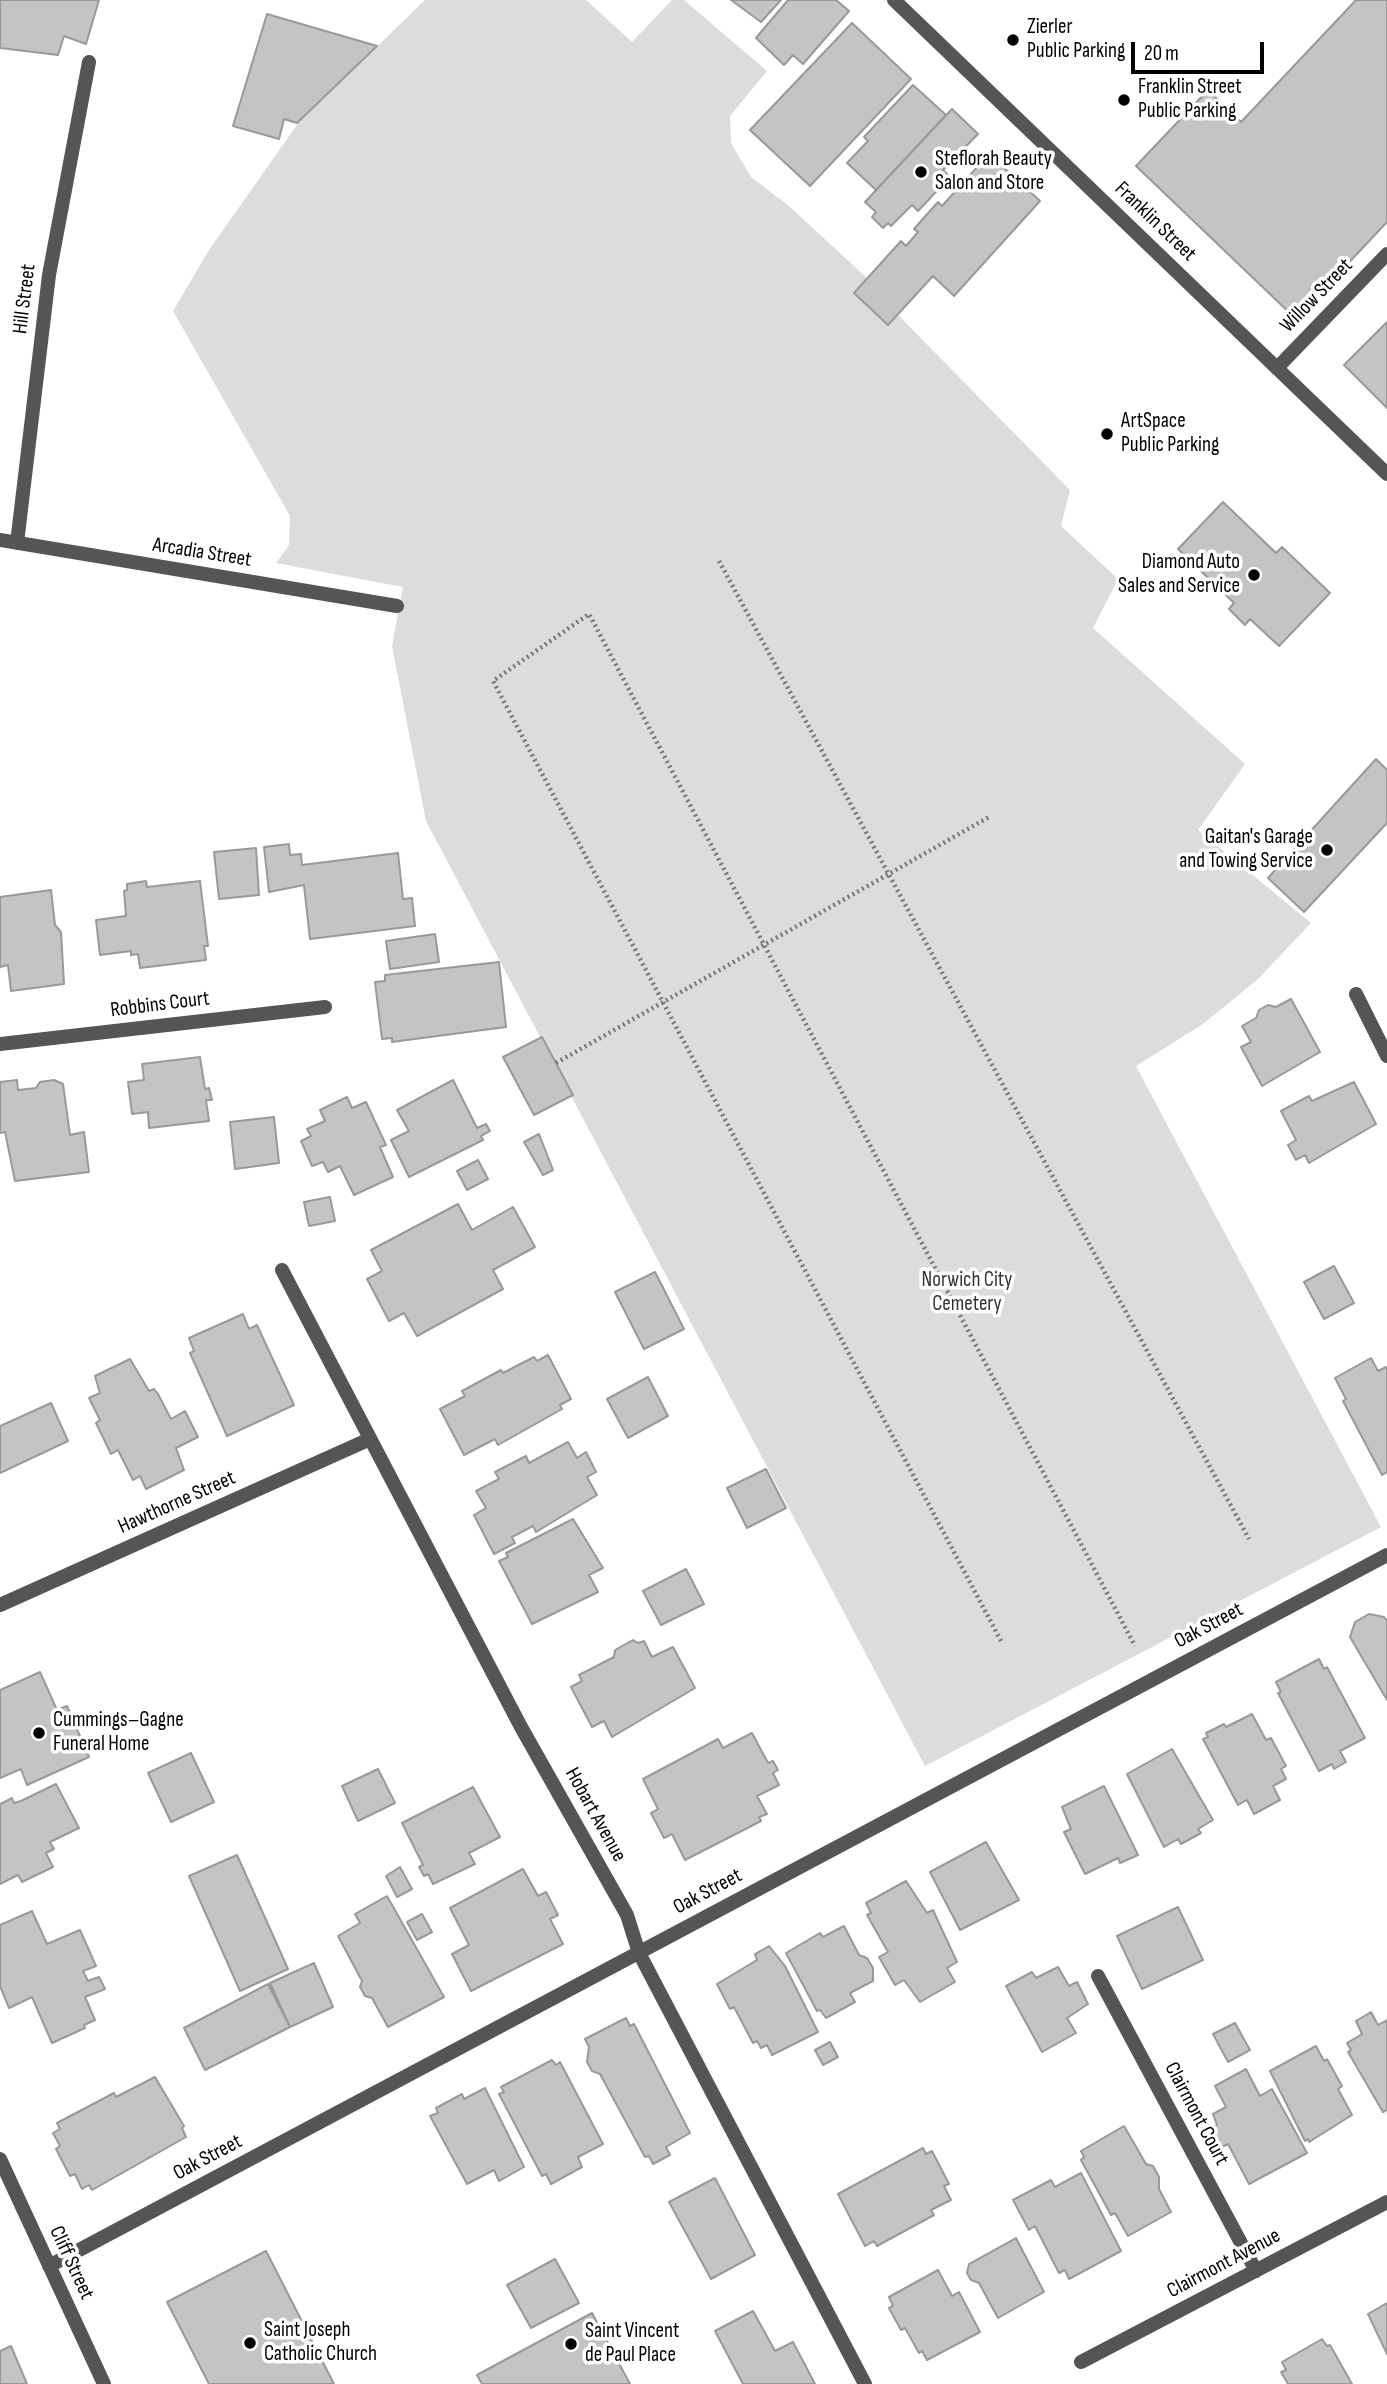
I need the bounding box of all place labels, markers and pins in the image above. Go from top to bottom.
place label: Zierler Public Parking [1027,15,1125,65]
marker: Zierler Public Parking [1005,32,1021,48]
place label: Franklin Street Public Parking [1138,75,1242,125]
marker: Franklin Street Public Parking [1116,92,1132,108]
place label: Steflorah Beauty Salon and Store [935,147,1052,197]
marker: Steflorah Beauty Salon and Store [913,164,929,180]
place label: ArtSpace Public Parking [1121,409,1219,459]
marker: ArtSpace Public Parking [1099,426,1115,442]
place label: Diamond Auto Sales and Service [1118,550,1240,600]
marker: Diamond Auto Sales and Service [1246,567,1262,583]
place label: Gaitan's Garage and Towing Service [1179,825,1313,875]
marker: Gaitan's Garage and Towing Service [1319,842,1335,858]
place label: Cummings–Gagne Funeral Home [53,1708,184,1758]
marker: Cummings–Gagne Funeral Home [31,1725,47,1741]
place label: Saint Joseph Catholic Church [264,2318,377,2368]
place label: Saint Vincent de Paul Place [585,2319,679,2369]
marker: Saint Joseph Catholic Church [242,2335,258,2351]
marker: Saint Vincent de Paul Place [563,2336,579,2352]

